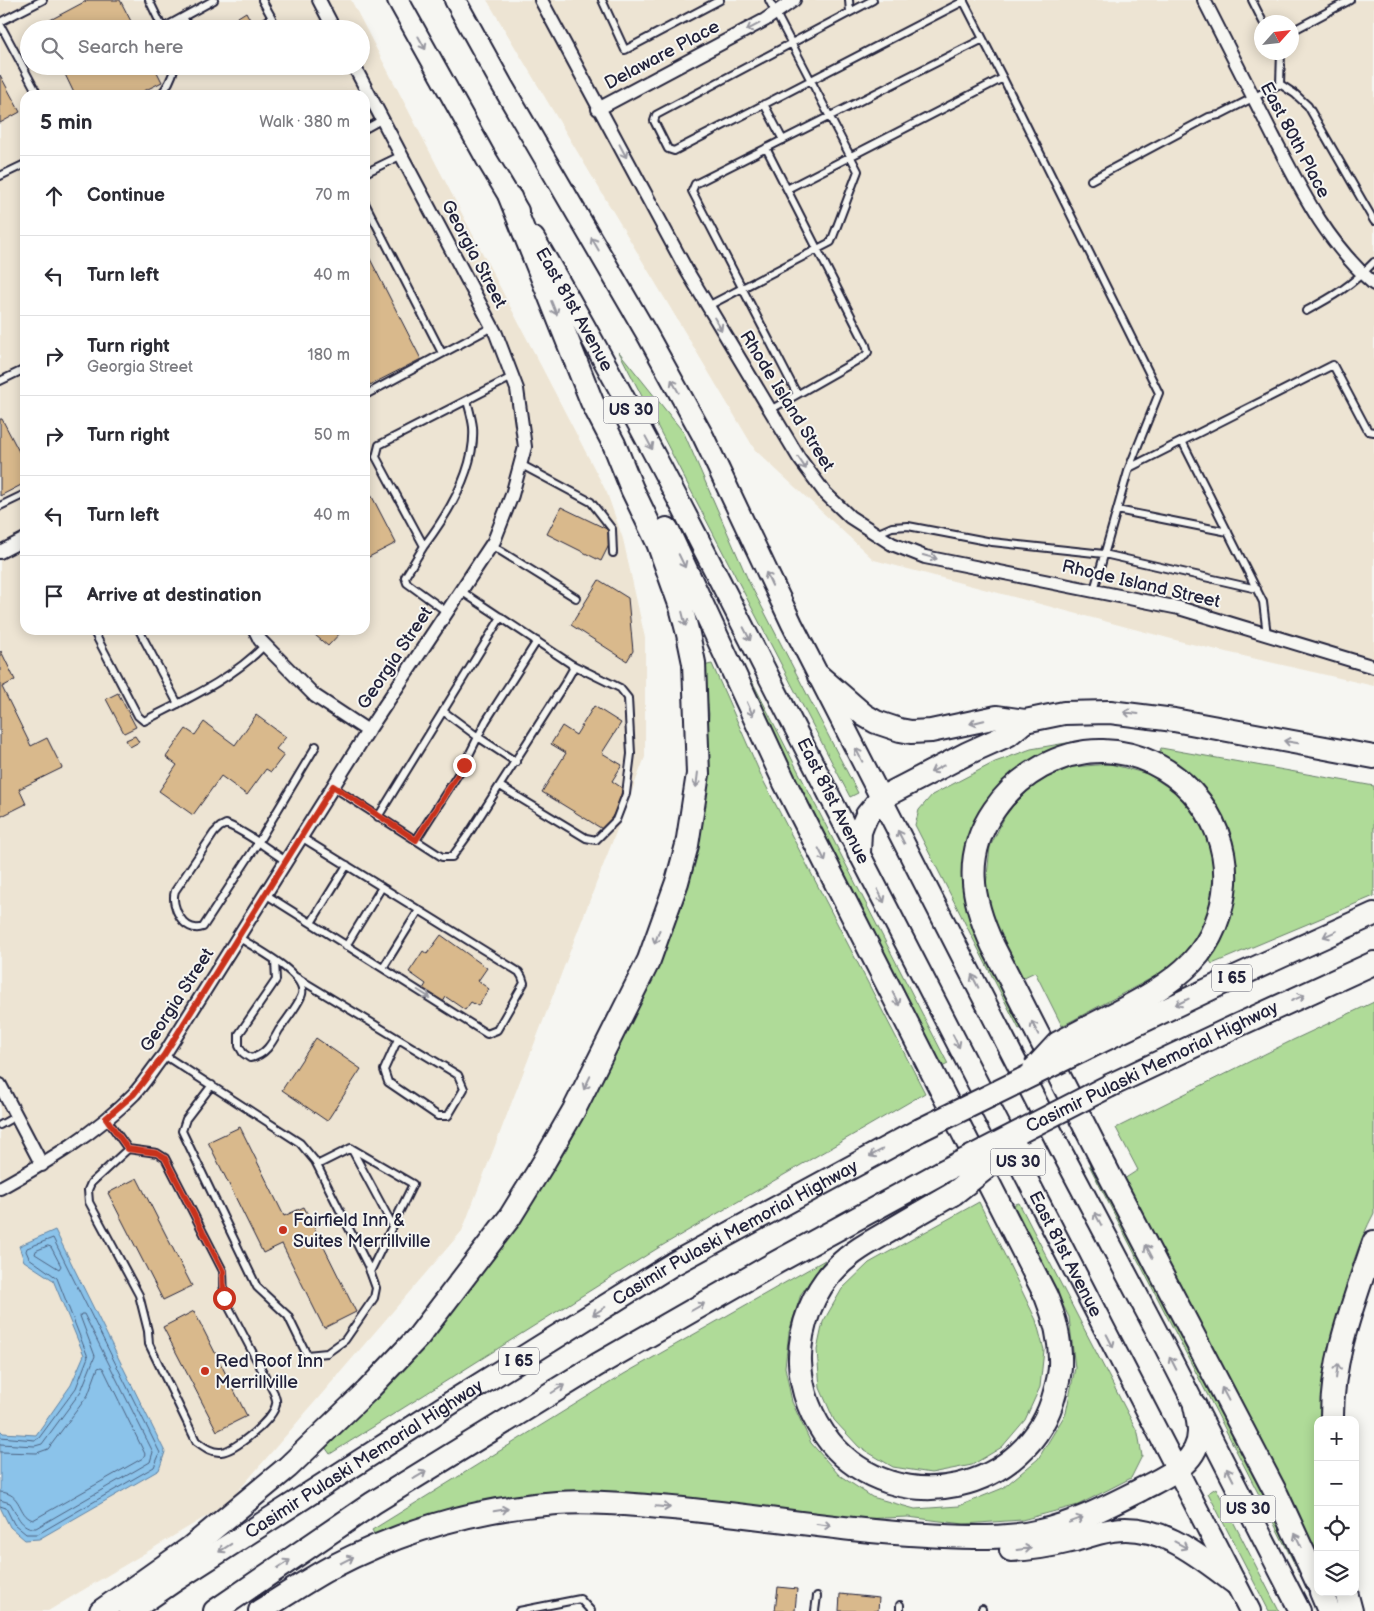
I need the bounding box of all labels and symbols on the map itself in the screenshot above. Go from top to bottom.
north arrow [1254,15,1299,60]
street label: Delaware Place [601,16,723,94]
one-way arrow [746,23,761,32]
one-way arrow [417,35,427,49]
street label: East 80th Place [1256,78,1335,202]
one-way arrow [618,143,628,158]
street label: Georgia Street [437,196,511,312]
one-way arrow [590,237,600,252]
street label: East 81st Avenue [531,244,618,375]
one-way arrow [550,300,559,315]
one-way arrow [714,316,724,330]
street label: Rhode Island Street [735,327,839,476]
one-way arrow [670,378,680,393]
road number: US 30 [604,396,658,424]
one-way arrow [644,435,654,449]
one-way arrow [797,456,807,470]
one-way arrow [678,553,687,568]
one-way arrow [921,553,937,563]
street label: Rhode Island Street [1060,556,1223,613]
one-way arrow [764,572,773,587]
street label: Georgia Street [353,602,437,713]
one-way arrow [680,610,689,626]
one-way arrow [742,626,752,641]
one-way arrow [745,701,755,716]
one-way arrow [1124,708,1140,718]
one-way arrow [970,718,986,727]
street label: East 81st Avenue [792,735,874,868]
one-way arrow [1284,737,1300,747]
one-way arrow [854,747,864,762]
route end [453,754,476,777]
one-way arrow [930,765,945,774]
one-way arrow [691,772,701,788]
one-way arrow [896,829,906,844]
one-way arrow [817,847,827,862]
one-way arrow [876,889,886,904]
one-way arrow [652,928,661,944]
one-way arrow [1322,929,1337,939]
street label: Georgia Street [136,944,219,1056]
road number: I 65 [1212,964,1252,991]
one-way arrow [970,974,979,989]
one-way arrow [416,989,430,999]
one-way arrow [892,991,901,1006]
one-way arrow [1290,992,1305,1002]
street label: Casimir Pulaski Memorial Highway [1023,996,1282,1137]
one-way arrow [1175,998,1190,1007]
one-way arrow [1030,1021,1039,1036]
one-way arrow [951,1033,961,1048]
one-way arrow [582,1076,592,1091]
one-way arrow [869,1148,884,1158]
road number: US 30 [990,1148,1046,1176]
street label: Casimir Pulaski Memorial Highway [609,1155,862,1310]
street label: East 81st Avenue [1025,1187,1107,1321]
place label: Fairfield Inn & Suites Merrillville [293,1210,431,1252]
one-way arrow [1093,1212,1102,1227]
marker: Fairfield Inn & Suites Merrillville [277,1224,289,1236]
one-way arrow [1144,1243,1154,1258]
route start [213,1287,236,1310]
one-way arrow [691,1301,705,1311]
one-way arrow [592,1307,606,1317]
one-way arrow [1105,1333,1115,1348]
road number: I 65 [499,1348,539,1374]
place label: Red Roof Inn Merrillville [215,1351,323,1393]
one-way arrow [1168,1356,1177,1371]
one-way arrow [1332,1364,1342,1380]
marker: Red Roof Inn Merrillville [199,1365,211,1377]
street label: Casimir Pulaski Memorial Highway [241,1375,487,1543]
one-way arrow [551,1384,565,1394]
one-way arrow [1220,1387,1230,1402]
one-way arrow [1225,1467,1234,1482]
one-way arrow [412,1469,426,1479]
road number: US 30 [1220,1496,1276,1522]
one-way arrow [655,1502,671,1512]
one-way arrow [493,1505,509,1515]
one-way arrow [1068,1515,1084,1524]
one-way arrow [816,1520,832,1530]
one-way arrow [1293,1532,1303,1547]
one-way arrow [1174,1540,1189,1550]
one-way arrow [218,1543,232,1553]
one-way arrow [1016,1544,1032,1554]
one-way arrow [339,1555,354,1564]
one-way arrow [277,1559,291,1569]

